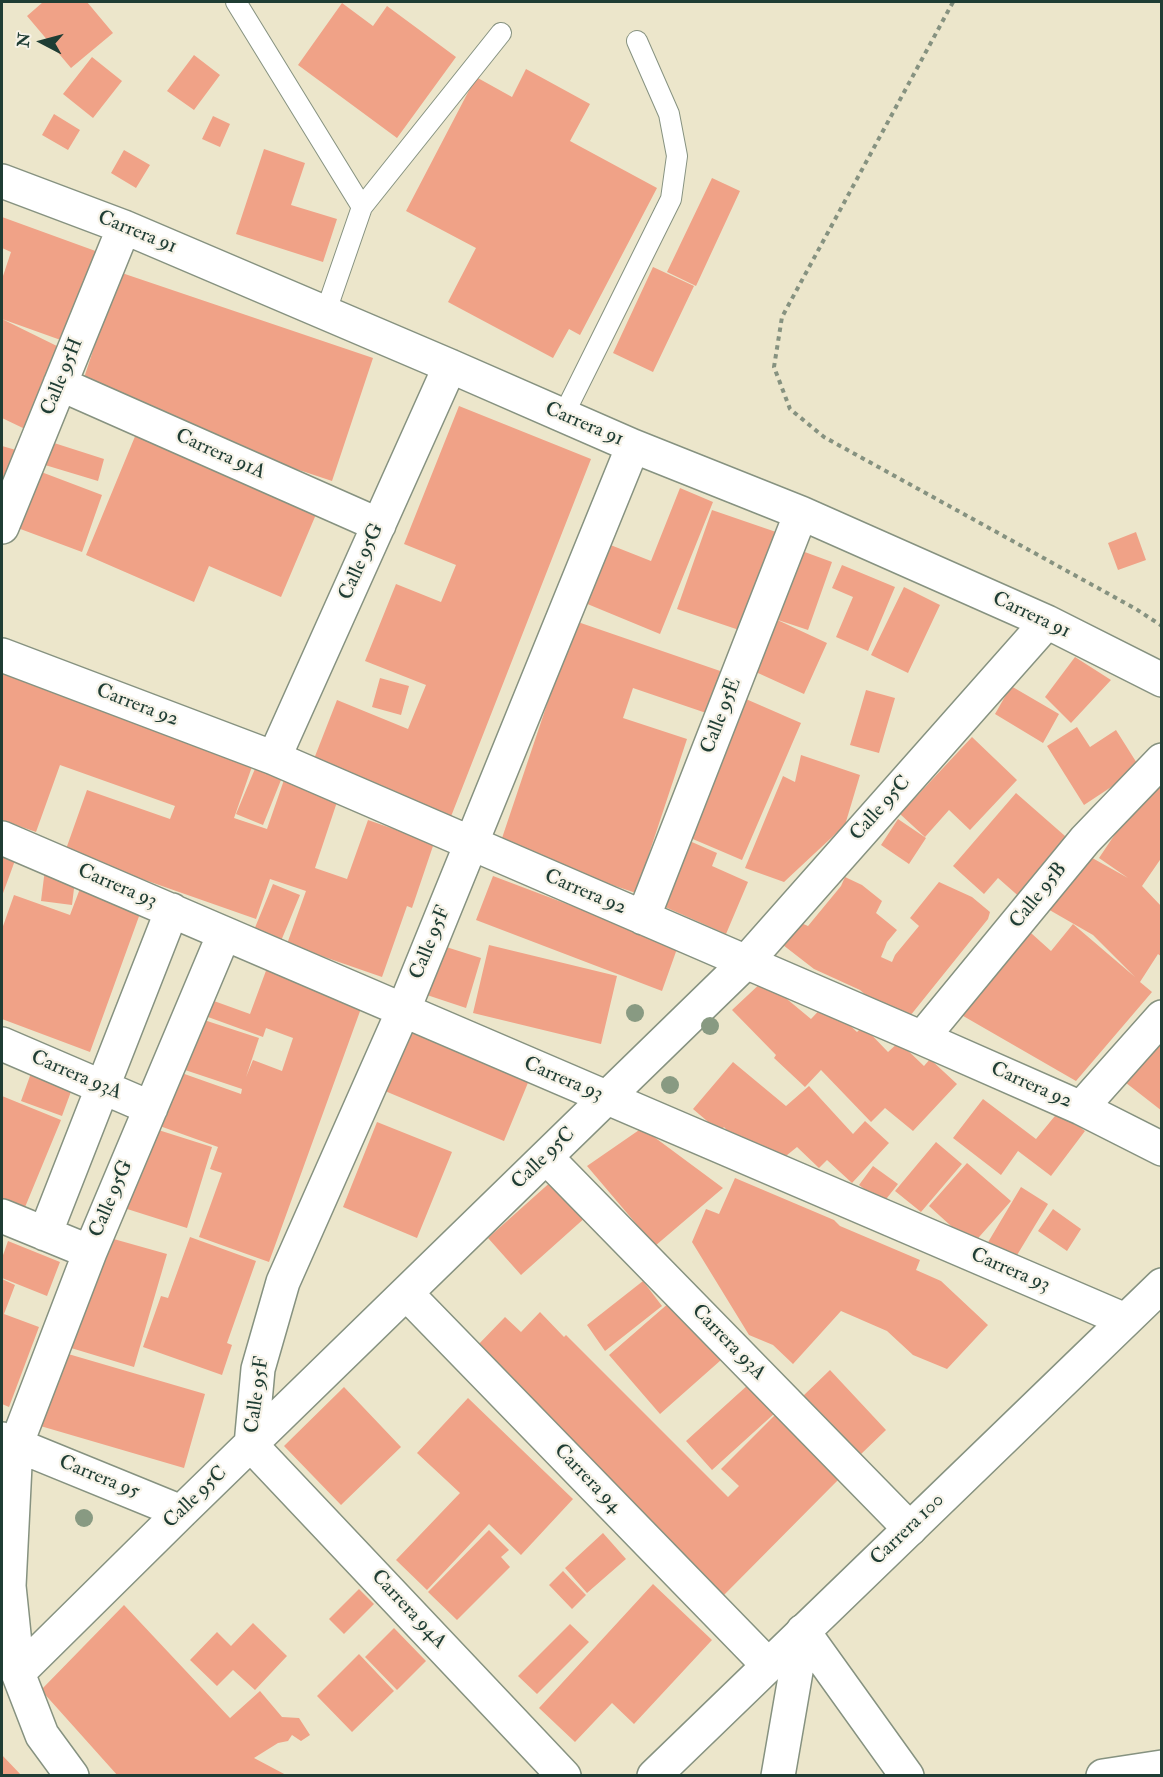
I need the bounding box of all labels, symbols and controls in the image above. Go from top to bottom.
north arrow [12,12,72,72]
text: N [13,32,35,48]
street label: Carrera 91 [94,206,180,260]
street label: Calle 95H [37,335,89,419]
street label: Carrera 91 [541,398,627,452]
street label: Carrera 91A [171,425,269,485]
street label: Calle 95G [334,520,390,604]
street label: Carrera 91 [988,588,1074,644]
street label: Calle 95E [697,675,747,757]
street label: Carrera 92 [92,679,182,733]
street label: Calle 95C [846,772,916,846]
street label: Calle 95B [1005,858,1073,934]
street label: Carrera 93 [74,860,160,914]
street label: Carrera 92 [541,865,629,921]
street label: Calle 95F [405,903,457,983]
street label: Carrera 93A [27,1046,125,1106]
street label: Carrera 93 [520,1053,606,1107]
street label: Carrera 92 [987,1057,1075,1115]
street label: Calle 95C [507,1123,581,1195]
street label: Calle 95G [85,1157,139,1241]
street label: Carrera 93 [967,1244,1053,1298]
street label: Carrera 93A [686,1300,770,1386]
street label: Calle 95F [241,1355,275,1435]
street label: Carrera 94 [548,1439,626,1519]
street label: Carrera 95 [55,1451,143,1505]
street label: Calle 95C [159,1462,233,1534]
street label: Carrera 100 [866,1489,950,1571]
street label: Carrera 94A [365,1565,451,1655]

